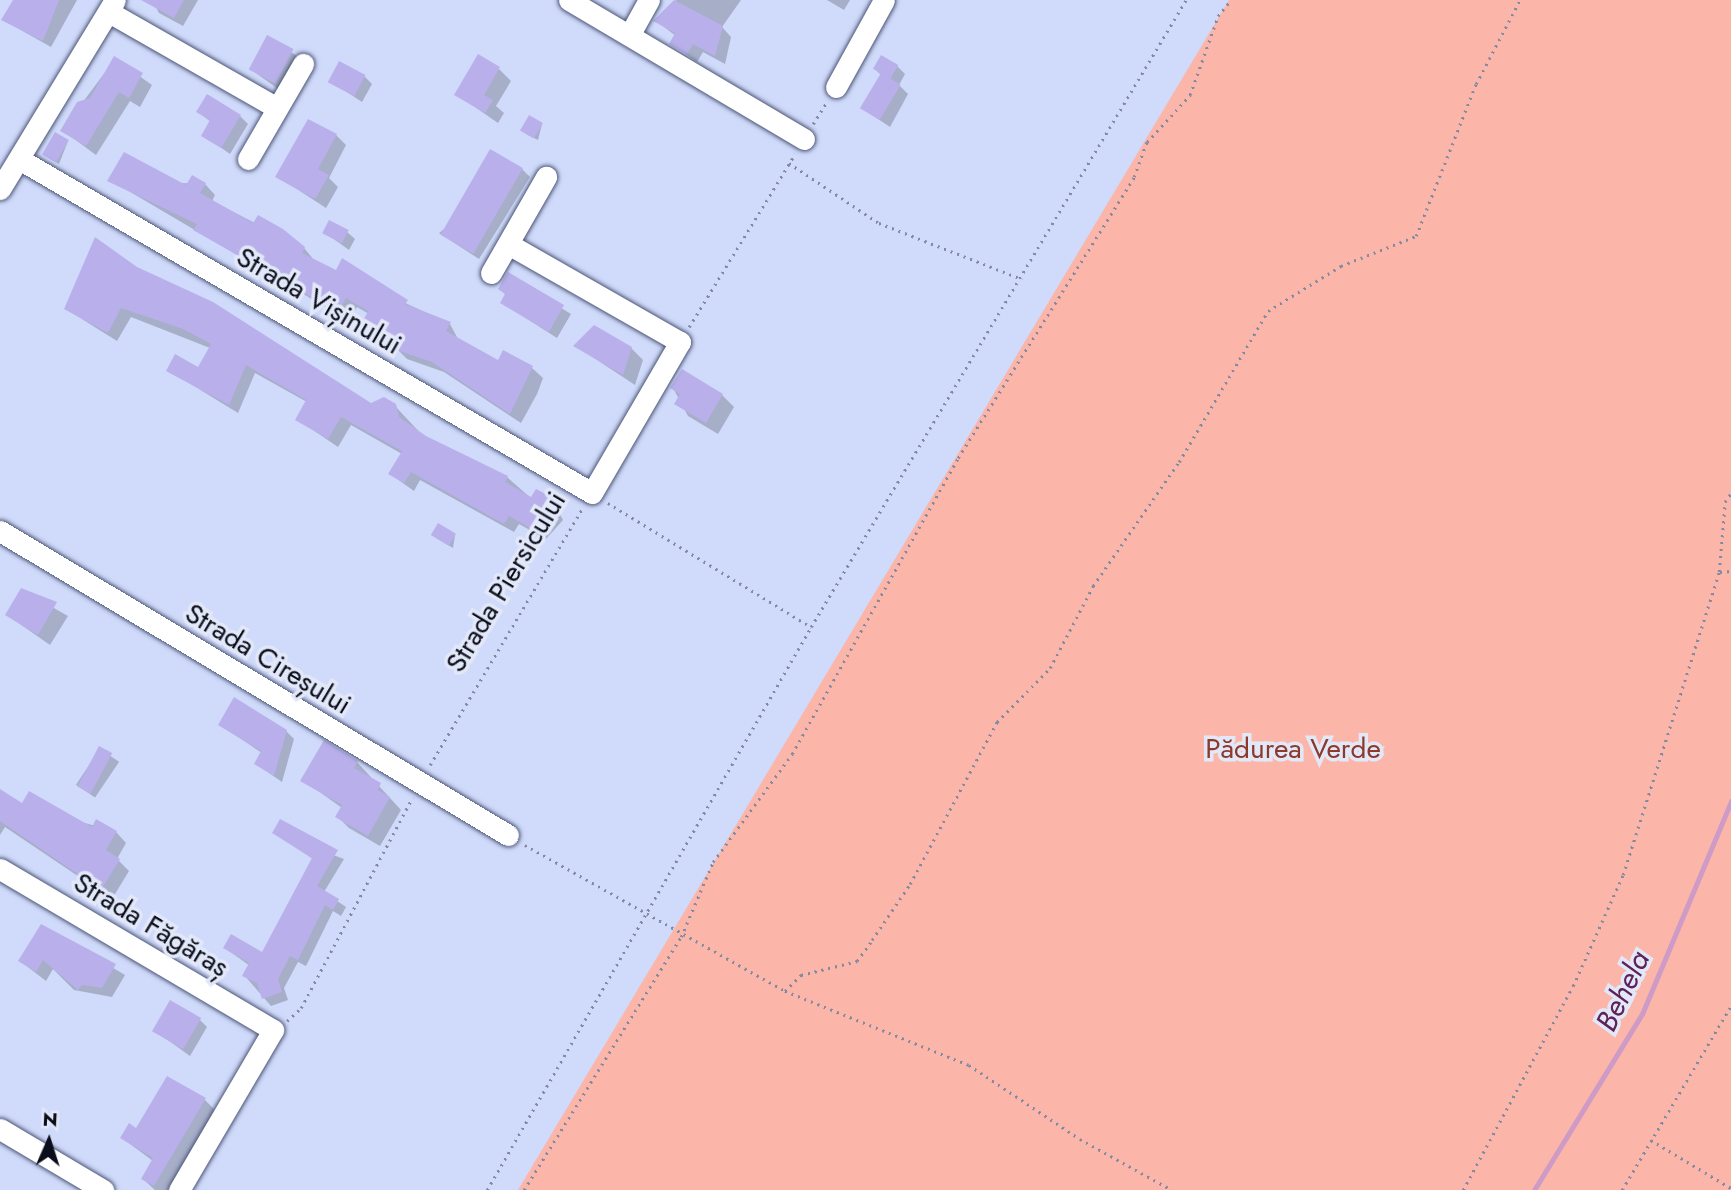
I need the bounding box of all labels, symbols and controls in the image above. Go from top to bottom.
street label: Strada Vișinului [230,240,408,362]
street label: Strada Piersicului [439,486,573,678]
street label: Strada Cireșului [179,596,357,722]
park label: Pădurea Verde [1205,732,1381,766]
street label: Strada Făgăraș [68,866,234,984]
water label: Behela [1588,945,1658,1037]
north arrow [14,1106,84,1176]
text: N [42,1106,58,1133]

